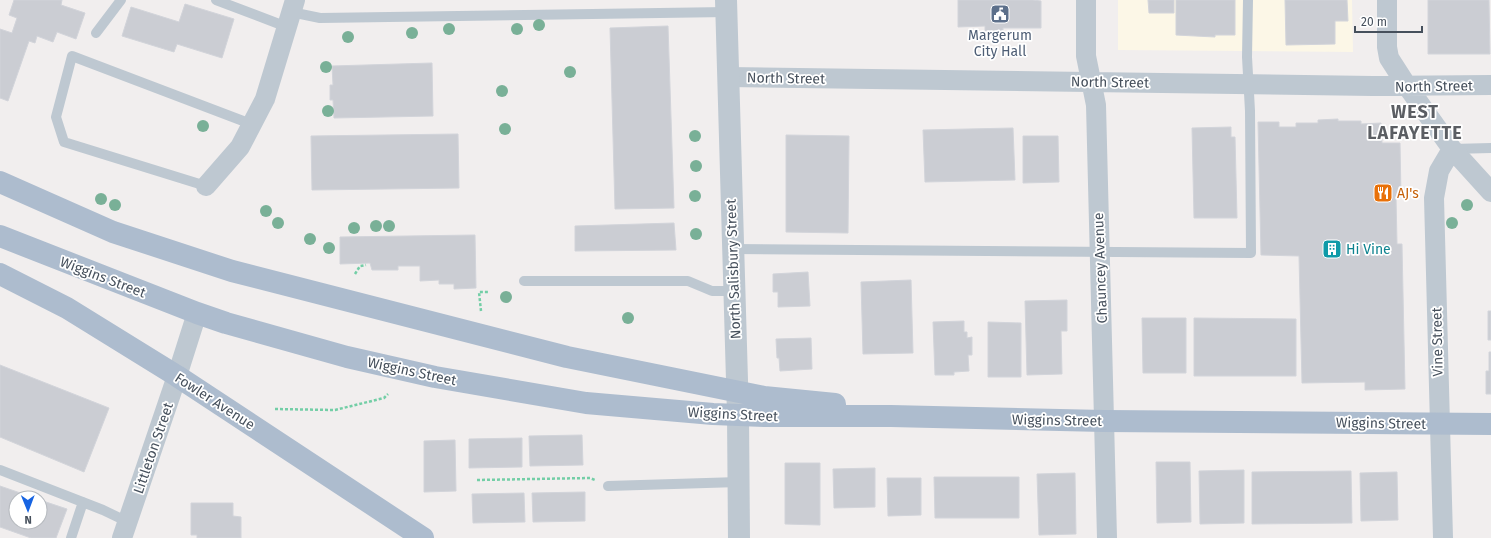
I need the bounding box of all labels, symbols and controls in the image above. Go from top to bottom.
public building icon: Margerum City Hall [989,3,1011,25]
scale bar [1355,8,1422,34]
text: 20 m [1361,15,1387,29]
place label: Margerum City Hall [968,27,1032,60]
street label: North Street [747,69,826,88]
street label: North Street [1071,73,1150,92]
street label: North Street [1395,77,1474,96]
district label: WEST LAFAYETTE [1367,101,1463,144]
restaurant icon: AJ's [1372,182,1394,204]
place label: AJ's [1397,185,1419,202]
street label: North Salisbury Street [723,198,744,339]
street label: Chauncey Avenue [1090,212,1111,324]
building icon: Hi Vine [1321,238,1343,260]
place label: Hi Vine [1346,241,1391,258]
street label: Wiggins Street [58,253,149,302]
street label: Vine Street [1428,306,1447,377]
street label: Wiggins Street [366,354,459,389]
street label: Fowler Avenue [172,369,258,434]
street label: Littleton Street [130,399,177,496]
street label: Wiggins Street [687,404,780,425]
street label: Wiggins Street [1012,411,1103,430]
street label: Wiggins Street [1336,414,1427,433]
north arrow [8,490,48,530]
text: N [24,513,32,526]

